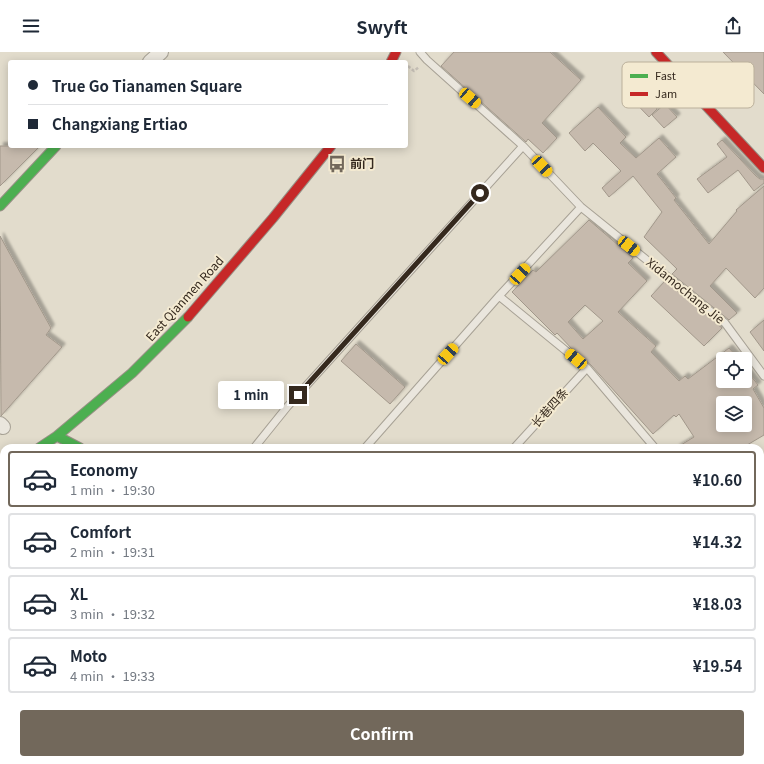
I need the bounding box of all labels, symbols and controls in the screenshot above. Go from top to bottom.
text: Swyft [356,13,408,39]
icon: menu [20,15,42,37]
icon: share [722,15,744,37]
legend [622,62,754,108]
text: Fast [655,67,676,83]
text: True Go Tianamen Square [52,75,242,96]
text: Jam [655,85,677,101]
car [457,86,483,110]
text: Changxiang Ertiao [52,113,188,134]
car [529,153,555,179]
bus stop icon: 前门 [327,154,347,174]
place label: 前门 [350,154,374,171]
route start [471,184,489,202]
car [616,234,642,258]
street label: East Qianmen Road [141,252,227,344]
street label: Xidamochang Jie [643,253,729,327]
car [508,261,532,287]
car [436,341,460,367]
car [563,347,589,371]
map controls [716,352,752,432]
button: locate [716,352,752,388]
callout: 1 min [218,381,284,409]
street label: 长巷四条 [527,383,571,431]
text: 1 min [233,385,269,404]
route end [289,386,307,404]
button: layers [716,396,752,432]
text: Economy [70,459,138,480]
icon: car [22,461,58,497]
text: ¥10.60 [693,469,742,490]
text: 1 min · 19:30 [70,480,155,499]
text: Comfort [70,521,131,542]
icon: car [22,523,58,559]
text: ¥14.32 [693,531,742,552]
text: 2 min · 19:31 [70,542,155,561]
text: XL [70,583,88,604]
icon: car [22,585,58,621]
text: ¥18.03 [693,593,742,614]
text: 3 min · 19:32 [70,604,155,623]
text: Moto [70,645,107,666]
icon: car [22,647,58,683]
text: ¥19.54 [693,655,742,676]
text: 4 min · 19:33 [70,666,155,685]
button: Confirm [20,710,744,756]

